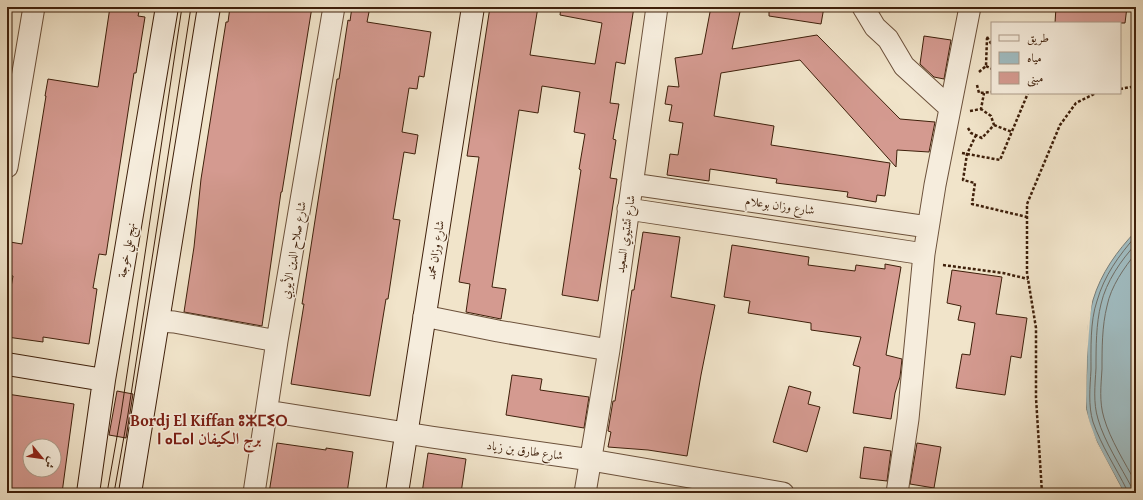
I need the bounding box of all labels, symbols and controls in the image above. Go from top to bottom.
legend [991,22,1121,94]
text: طريق [1027,29,1049,46]
text: مياه [1027,49,1042,66]
text: مبنى [1027,69,1043,87]
street label: شارع وزان بوعلام [744,192,816,221]
street label: شارع تشتيوي السعيد [611,194,642,274]
street label: شارع صلاح الدين الأيوبي [276,200,313,301]
street label: شارع وزان محمد [422,219,451,281]
street label: نهج علي خوجة [113,221,143,280]
district label: Bordj El Kiffan ⵓⵣⵎⵉⵔ ⵏ ⴰⵎⴰⵏ برج الكيفان [130,408,288,453]
street label: شارع طارق بن زياد [485,436,564,467]
north arrow [22,438,62,478]
text: ش [41,454,60,472]

